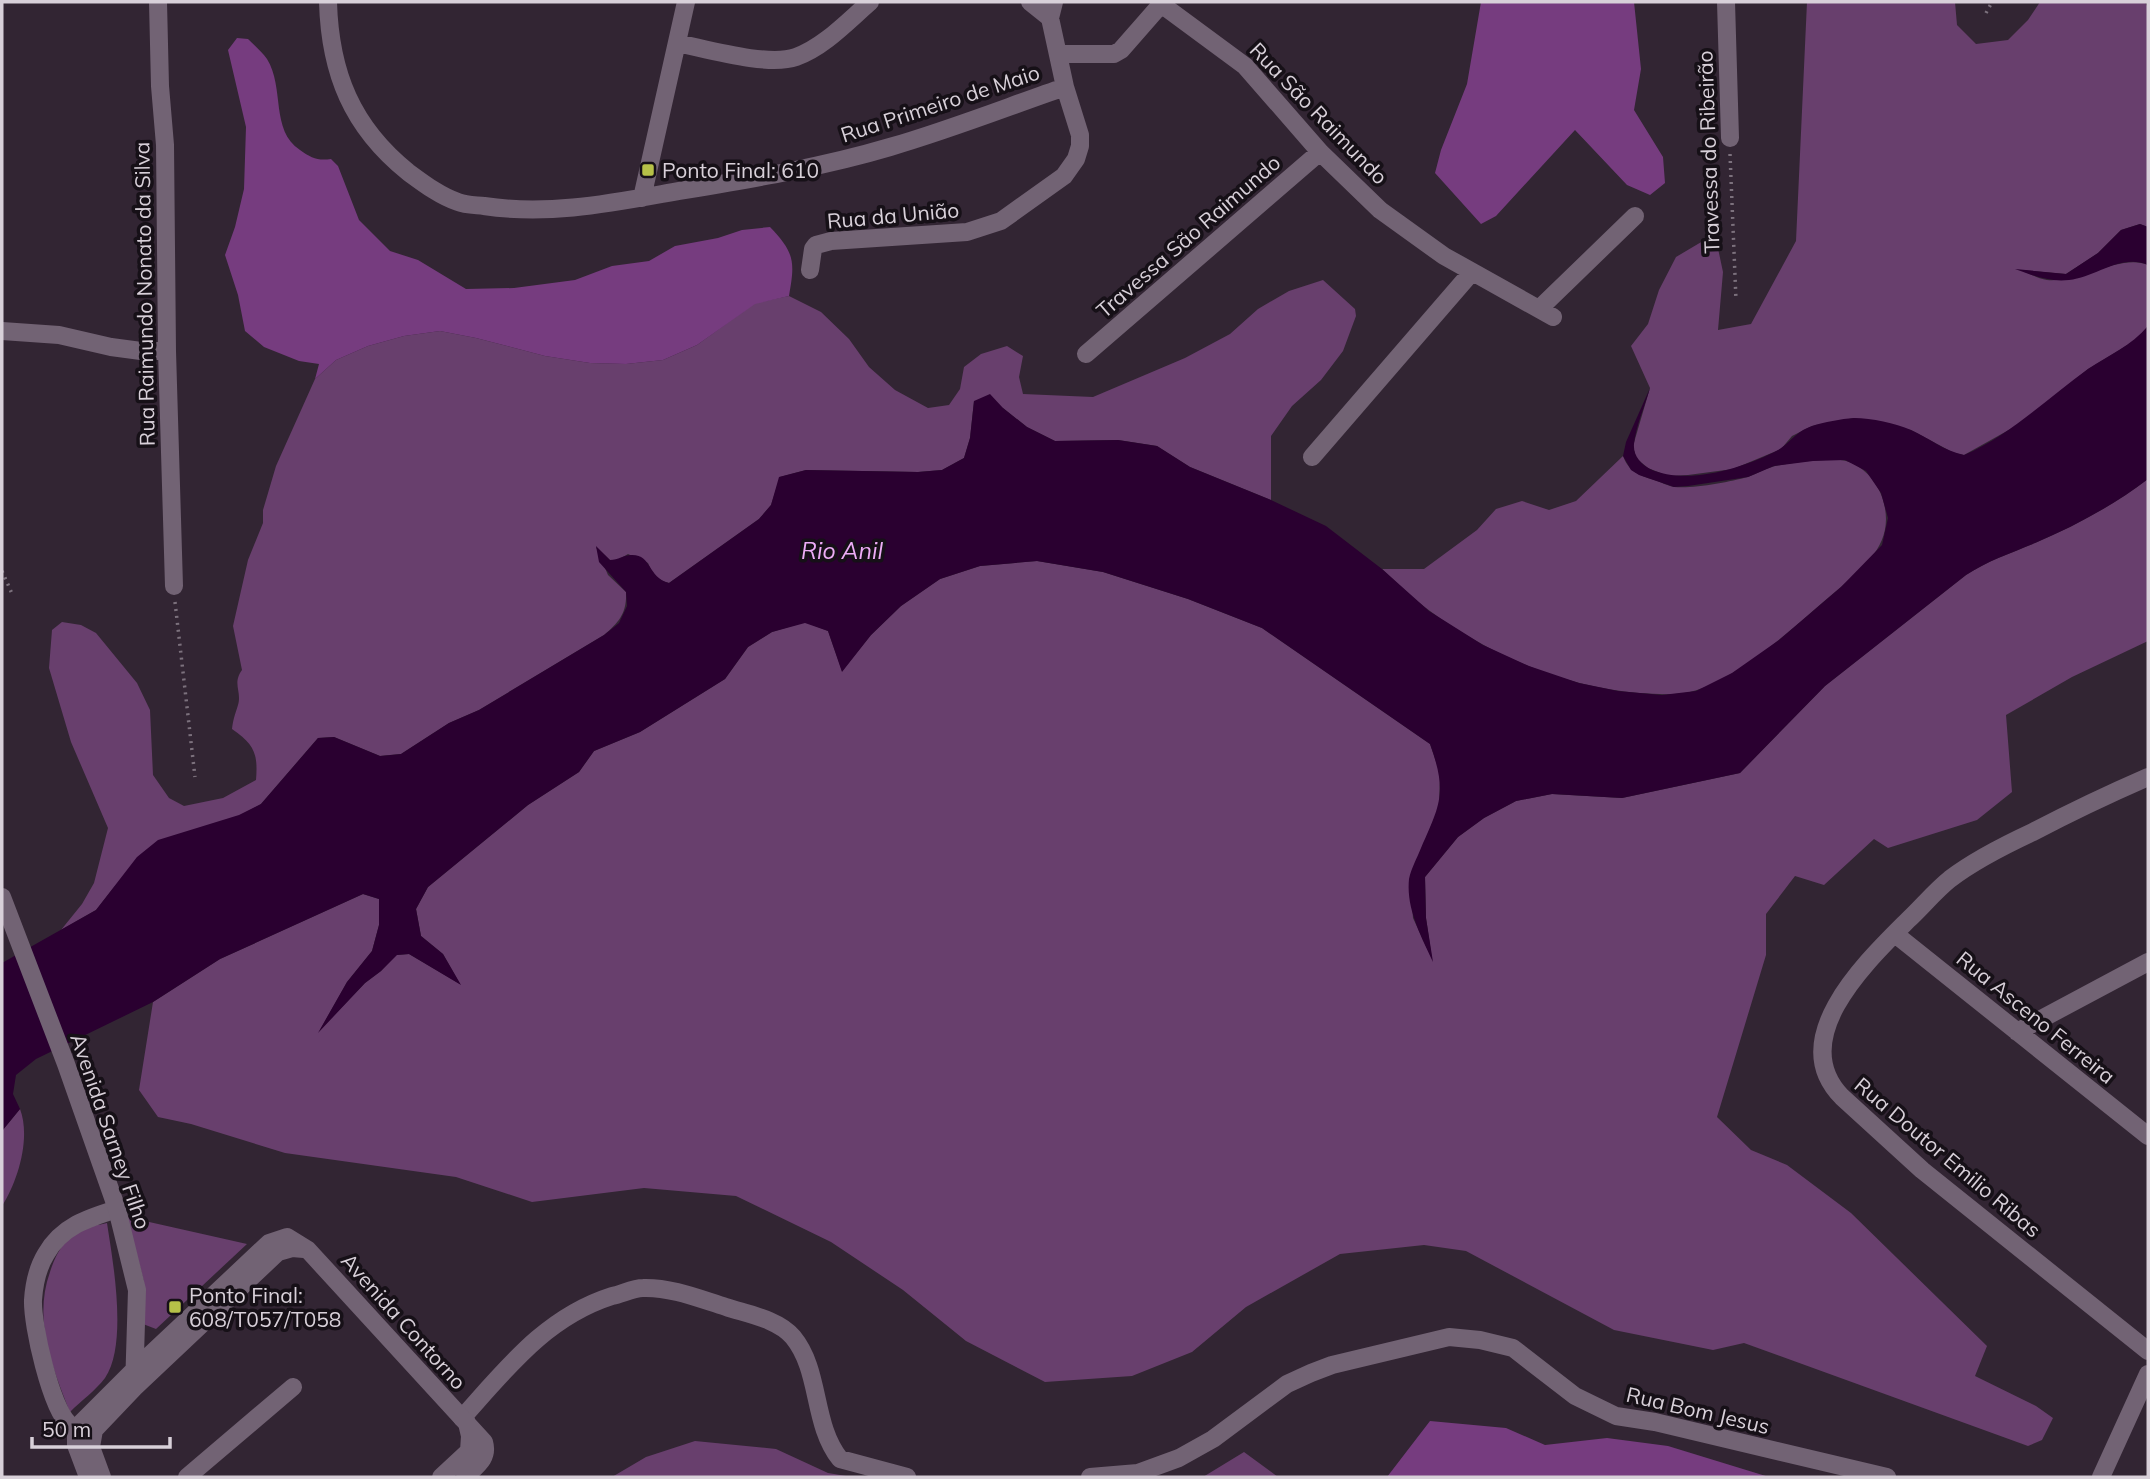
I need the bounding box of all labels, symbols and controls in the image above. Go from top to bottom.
street label: Rua São Raimundo [1245,37,1393,189]
street label: Travessa do Ribeirão [1691,50,1725,254]
street label: Rua Primeiro de Maio [837,59,1043,147]
street label: Rua Raimundo Nonato da Silva [128,142,160,446]
street label: Travessa São Raimundo [1091,149,1285,323]
place label: Ponto Final: 610 [662,157,819,183]
marker: Ponto Final: 610 [640,162,656,178]
street label: Rua da União [826,196,960,234]
water label: Rio Anil [801,536,883,565]
street label: Rua Asceno Ferreira [1952,945,2120,1089]
street label: Avenida Sarney Filho [65,1030,157,1232]
street label: Rua Doutor Emilio Ribas [1850,1071,2046,1243]
street label: Avenida Contorno [336,1248,472,1394]
place label: Ponto Final: 608/T057/T058 [189,1282,341,1332]
marker: Ponto Final: 608/T057/T058 [167,1299,183,1315]
street label: Rua Bom Jesus [1624,1381,1772,1439]
scale bar [32,1406,170,1450]
text: 50 m [42,1416,91,1442]

